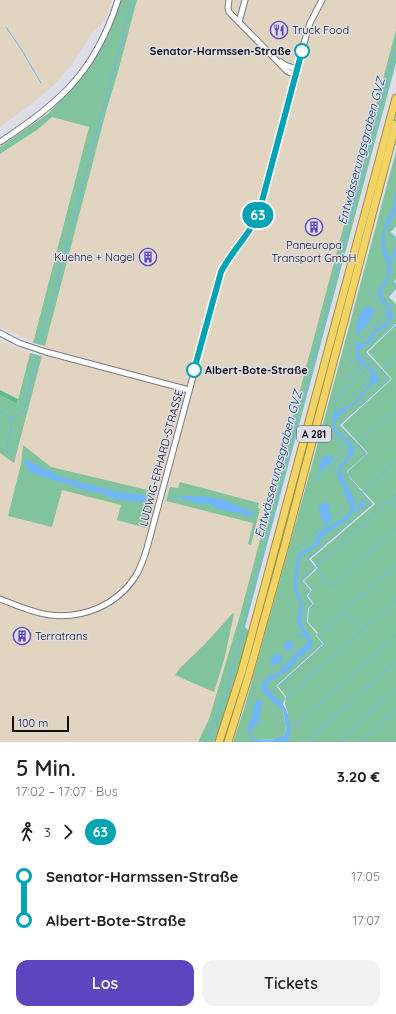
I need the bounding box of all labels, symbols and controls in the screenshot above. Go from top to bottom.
restaurant icon: Truck Food [269,20,289,40]
place label: Truck Food [292,23,349,37]
marker: Senator-Harmssen-Straße [294,43,310,59]
place label: Senator-Harmssen-Straße [150,44,292,58]
water label: Entwässerungsgraben GVZ [334,74,388,226]
line badge: 63 [240,202,276,228]
text: 63 [250,206,266,224]
building icon: Paneuropa Transport GmbH [304,217,324,237]
place label: Paneuropa Transport GmbH [272,238,356,265]
building icon: Kuehne + Nagel [138,247,158,267]
place label: Kuehne + Nagel [54,250,135,264]
marker: Albert-Bote-Straße [186,362,202,378]
place label: Albert-Bote-Straße [205,363,308,377]
water label: Entwässerungsgraben GVZ [251,387,305,539]
street label: LUDWIG-ERHARD-STRASSE [136,388,186,528]
road number: A 281 [297,426,331,442]
building icon: Terratrans [12,626,32,646]
place label: Terratrans [35,629,88,643]
scale bar [12,714,69,733]
text: 100 m [18,716,48,730]
text: 5 Min. [16,754,76,782]
text: 3.20 € [337,767,380,786]
text: 17:02 – 17:07 · Bus [16,783,118,799]
icon: walk [16,821,38,843]
icon: forward [57,821,79,843]
text: 63 [93,823,108,841]
text: 3 [44,824,51,840]
text: Senator-Harmssen-Straße [46,867,238,886]
text: 17:05 [351,868,380,884]
text: Albert-Bote-Straße [46,911,186,930]
text: 17:07 [352,912,380,928]
button: Los [16,960,194,1006]
button: Tickets [202,960,380,1006]

